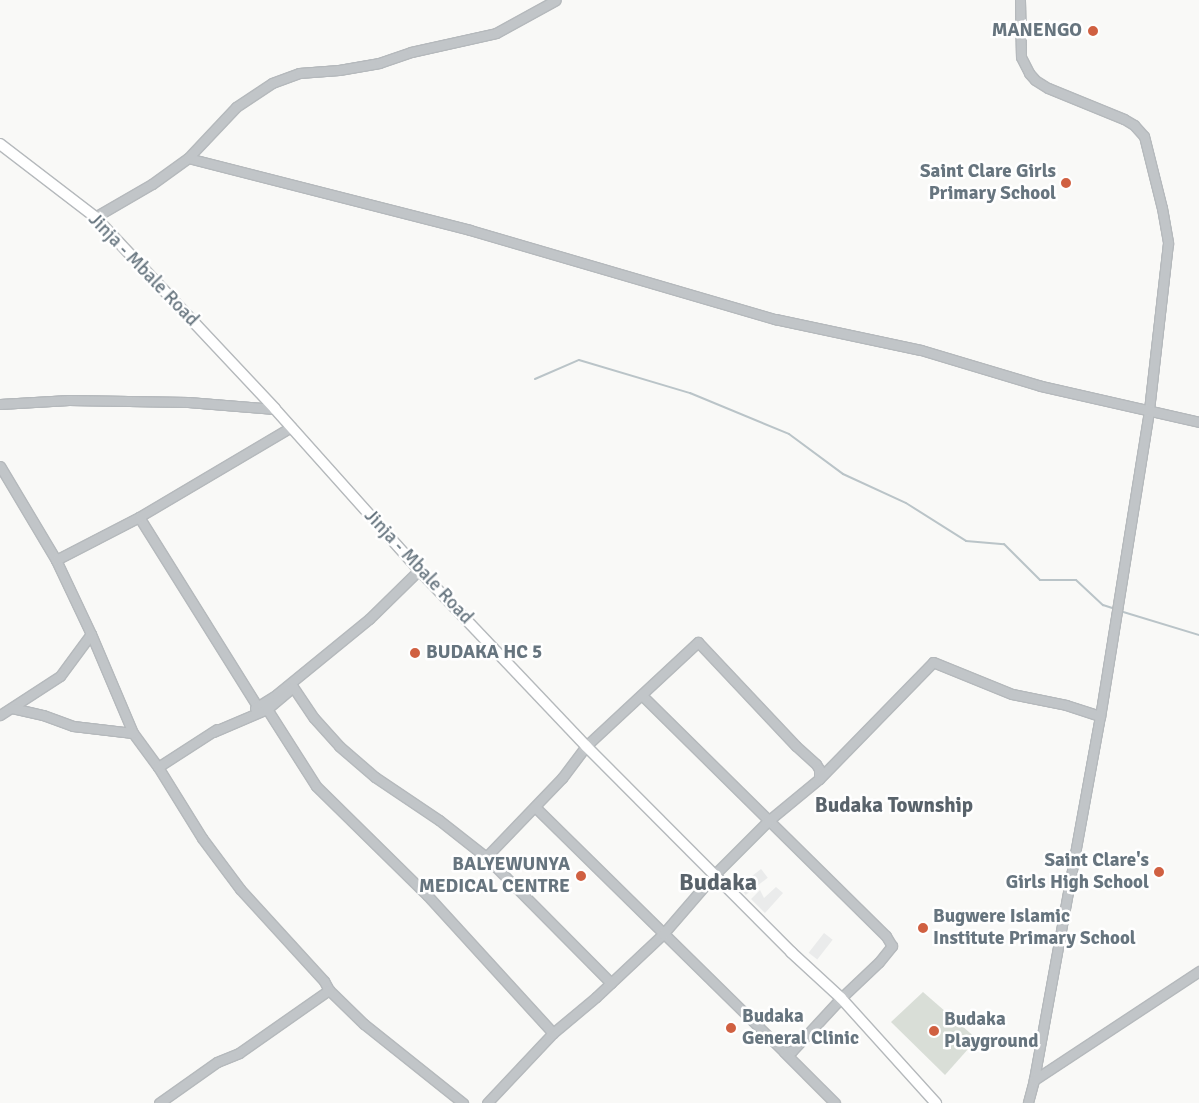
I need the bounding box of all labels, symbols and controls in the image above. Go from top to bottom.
place label: MANENGO [992,20,1082,42]
marker: MANENGO [1086,24,1100,38]
place label: Saint Clare Girls Primary School [920,161,1056,205]
marker: Saint Clare Girls Primary School [1060,177,1072,189]
street label: Jinja - Mbale Road [83,209,203,331]
street label: Jinja - Mbale Road [359,505,477,629]
place label: BUDAKA HC 5 [426,642,542,664]
marker: BUDAKA HC 5 [408,646,422,660]
district label: Budaka Township [815,792,973,818]
place label: Saint Clare's Girls High School [1006,850,1149,894]
place label: BALYEWUNYA MEDICAL CENTRE [419,854,570,898]
marker: Saint Clare's Girls High School [1153,866,1165,878]
marker: BALYEWUNYA MEDICAL CENTRE [574,869,588,883]
district label: Budaka [679,869,757,897]
place label: Bugwere Islamic Institute Primary School [933,906,1136,950]
marker: Bugwere Islamic Institute Primary School [917,922,929,934]
place label: Budaka General Clinic [742,1006,859,1050]
place label: Budaka Playground [944,1009,1038,1053]
marker: Budaka General Clinic [724,1021,738,1035]
marker: Budaka Playground [928,1025,940,1037]

